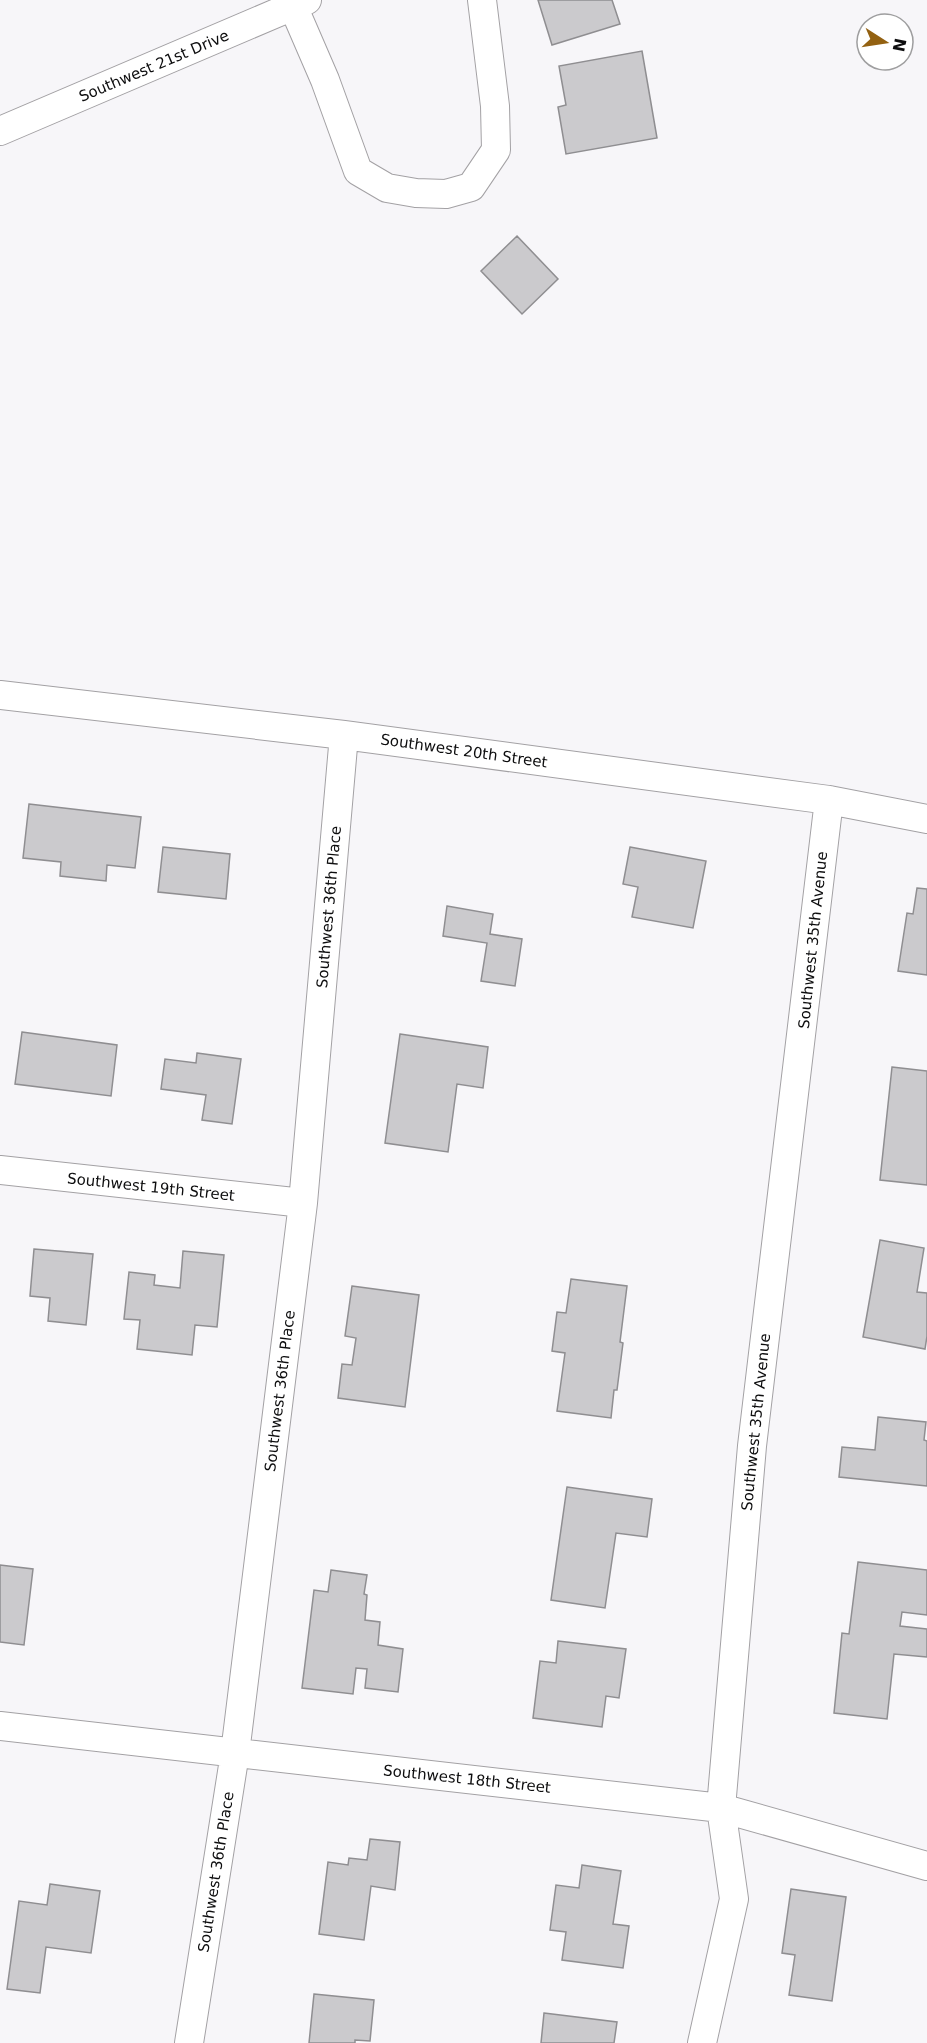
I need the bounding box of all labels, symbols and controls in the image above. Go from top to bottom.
north arrow [855,12,915,72]
street label: Southwest 21st Drive [76,26,232,106]
text: N [888,36,910,54]
street label: Southwest 20th Street [379,730,549,772]
street label: Southwest 36th Place [313,825,345,989]
street label: Southwest 35th Avenue [795,850,831,1030]
street label: Southwest 19th Street [66,1169,236,1205]
street label: Southwest 36th Place [261,1309,299,1473]
street label: Southwest 35th Avenue [738,1332,774,1512]
street label: Southwest 18th Street [382,1761,552,1797]
street label: Southwest 36th Place [194,1790,238,1954]

